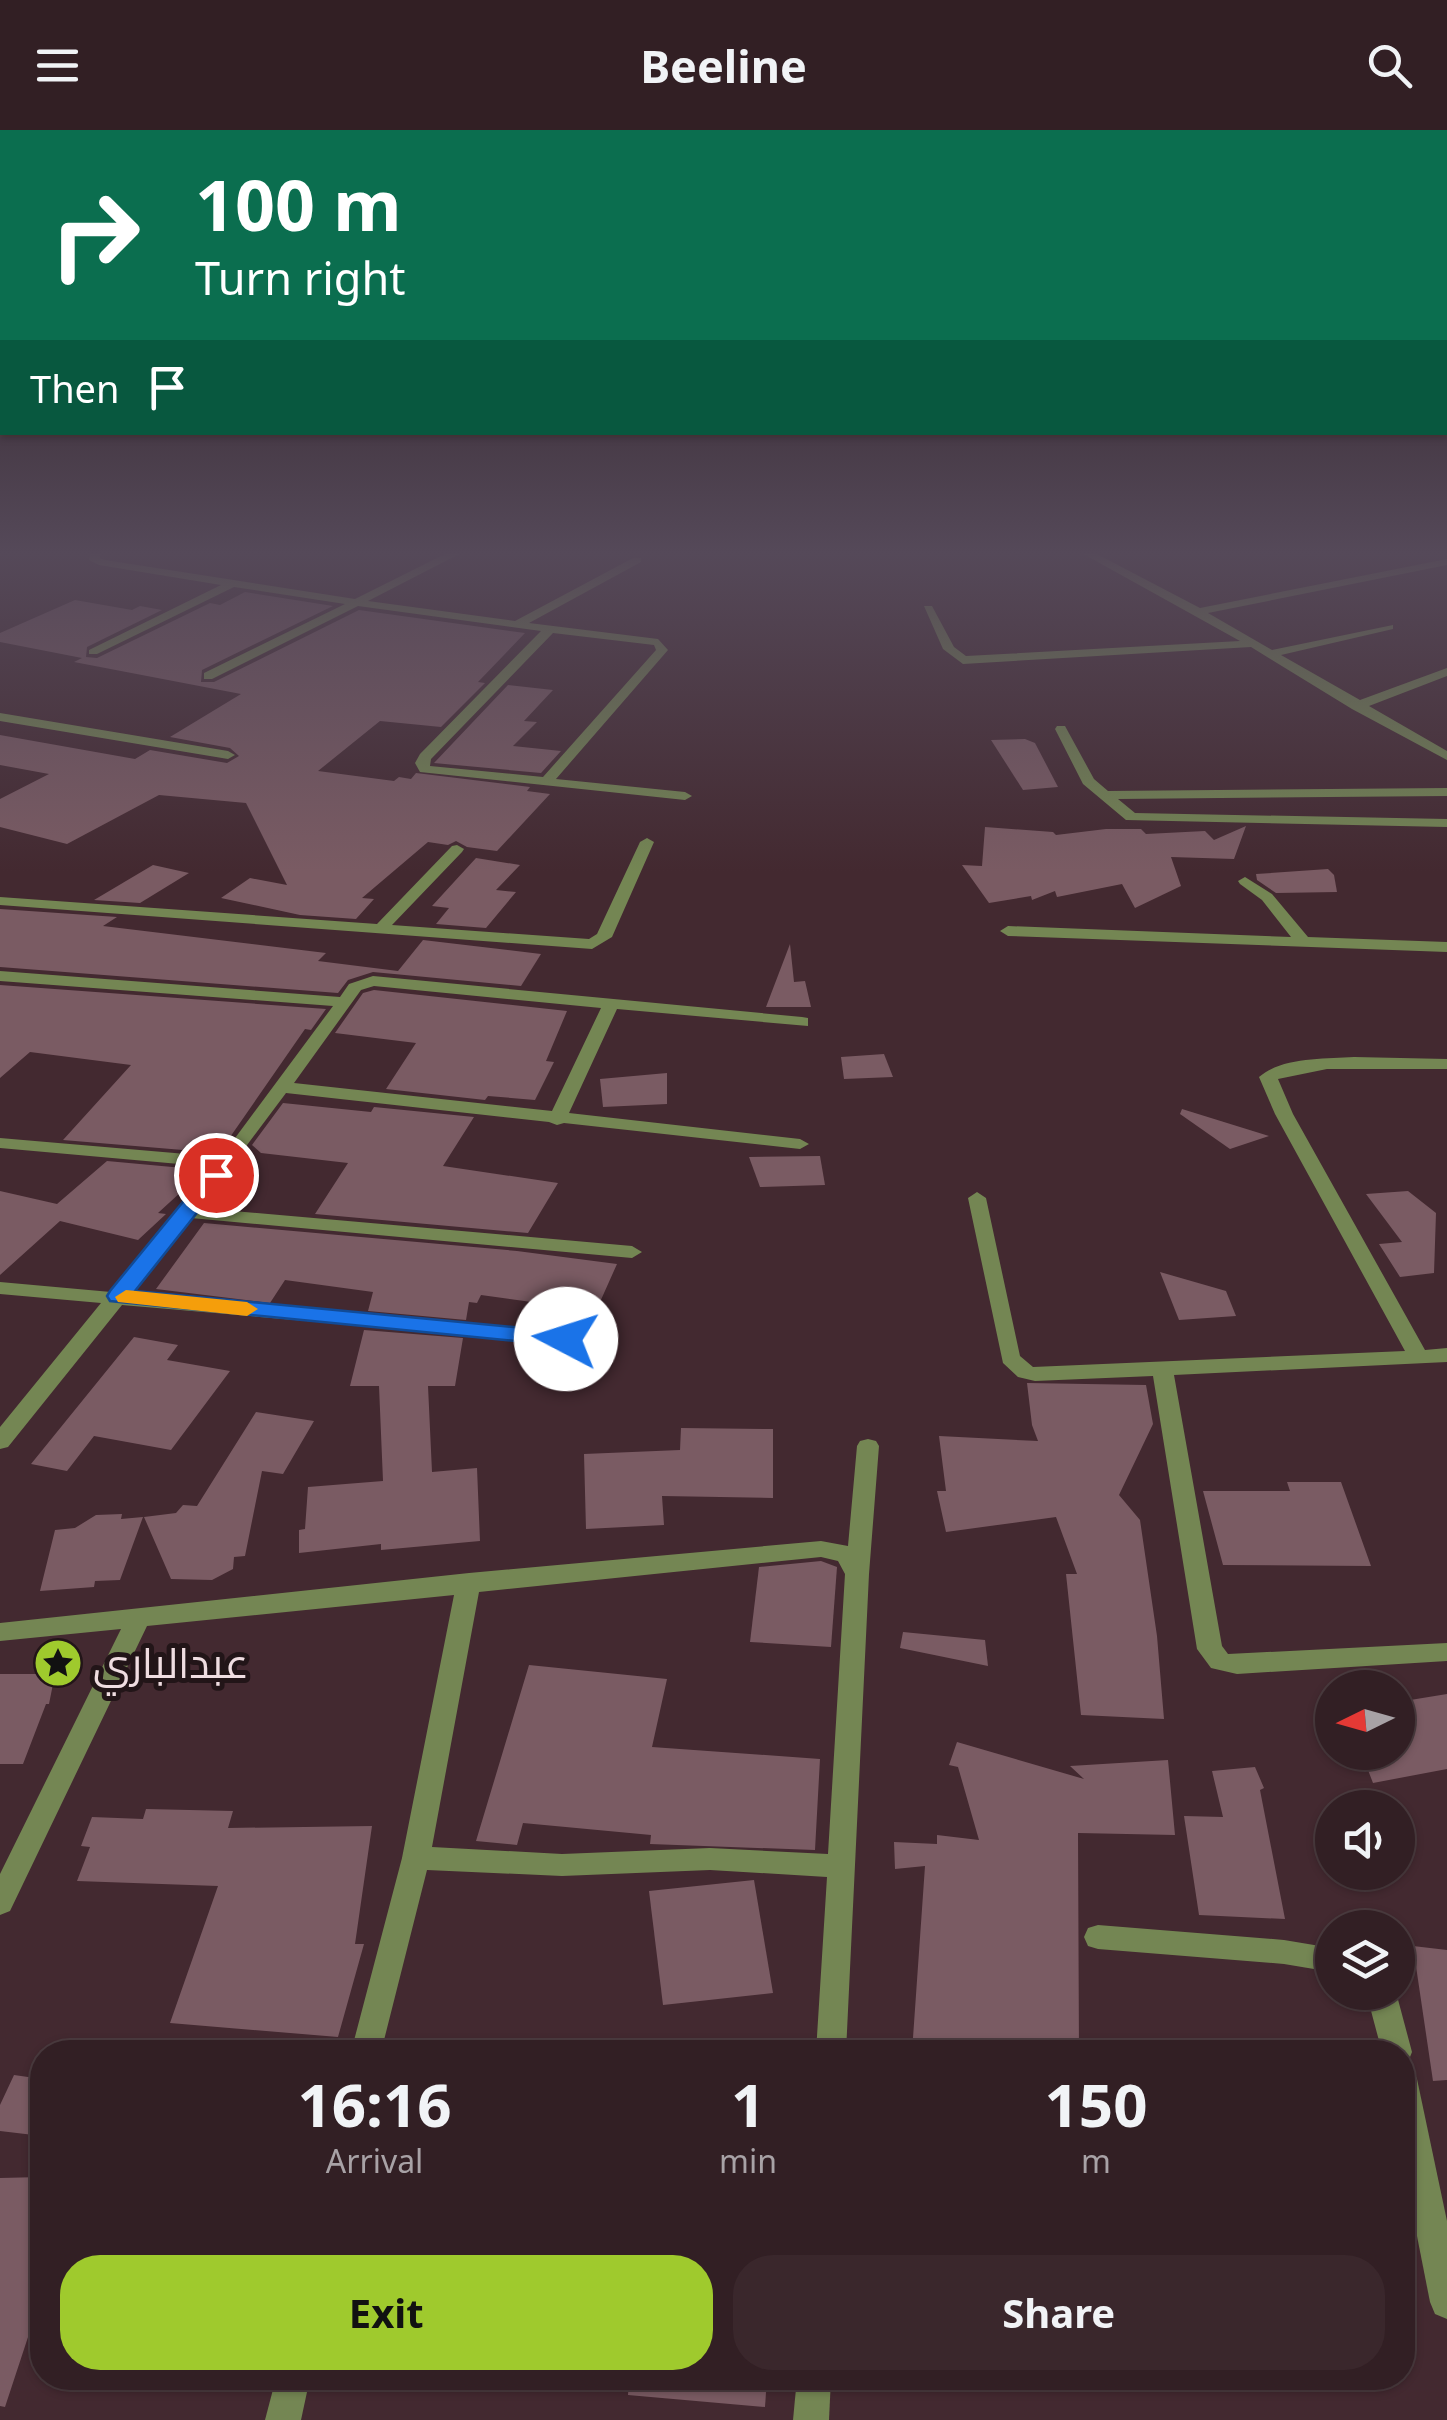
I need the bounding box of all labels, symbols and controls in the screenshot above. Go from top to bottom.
text: Beeline [640,35,807,96]
icon: menu [30,38,85,93]
icon: search [1362,38,1417,93]
text: 100 m [195,156,402,252]
icon: right [30,170,160,300]
text: Turn right [195,247,406,308]
icon: arrive [140,360,195,415]
text: Then [30,362,120,414]
pin [174,1133,259,1218]
icon: arrive [189,1148,244,1203]
position arrow [514,1287,618,1391]
place label: عبدالباري [93,1633,249,1696]
place icon: عبدالباري [32,1637,84,1689]
north arrow [1315,1670,1415,1770]
map controls [1315,1670,1415,2010]
button: sound [1315,1790,1415,1890]
button: layers [1315,1910,1415,2010]
text: 16:16 [297,2063,452,2145]
text: 1 [731,2063,765,2145]
text: 150 [1045,2063,1148,2145]
text: Arrival [326,2139,423,2182]
text: min [719,2139,777,2182]
text: m [1081,2139,1111,2182]
button: Exit [60,2255,713,2370]
button: Share [733,2255,1385,2370]

